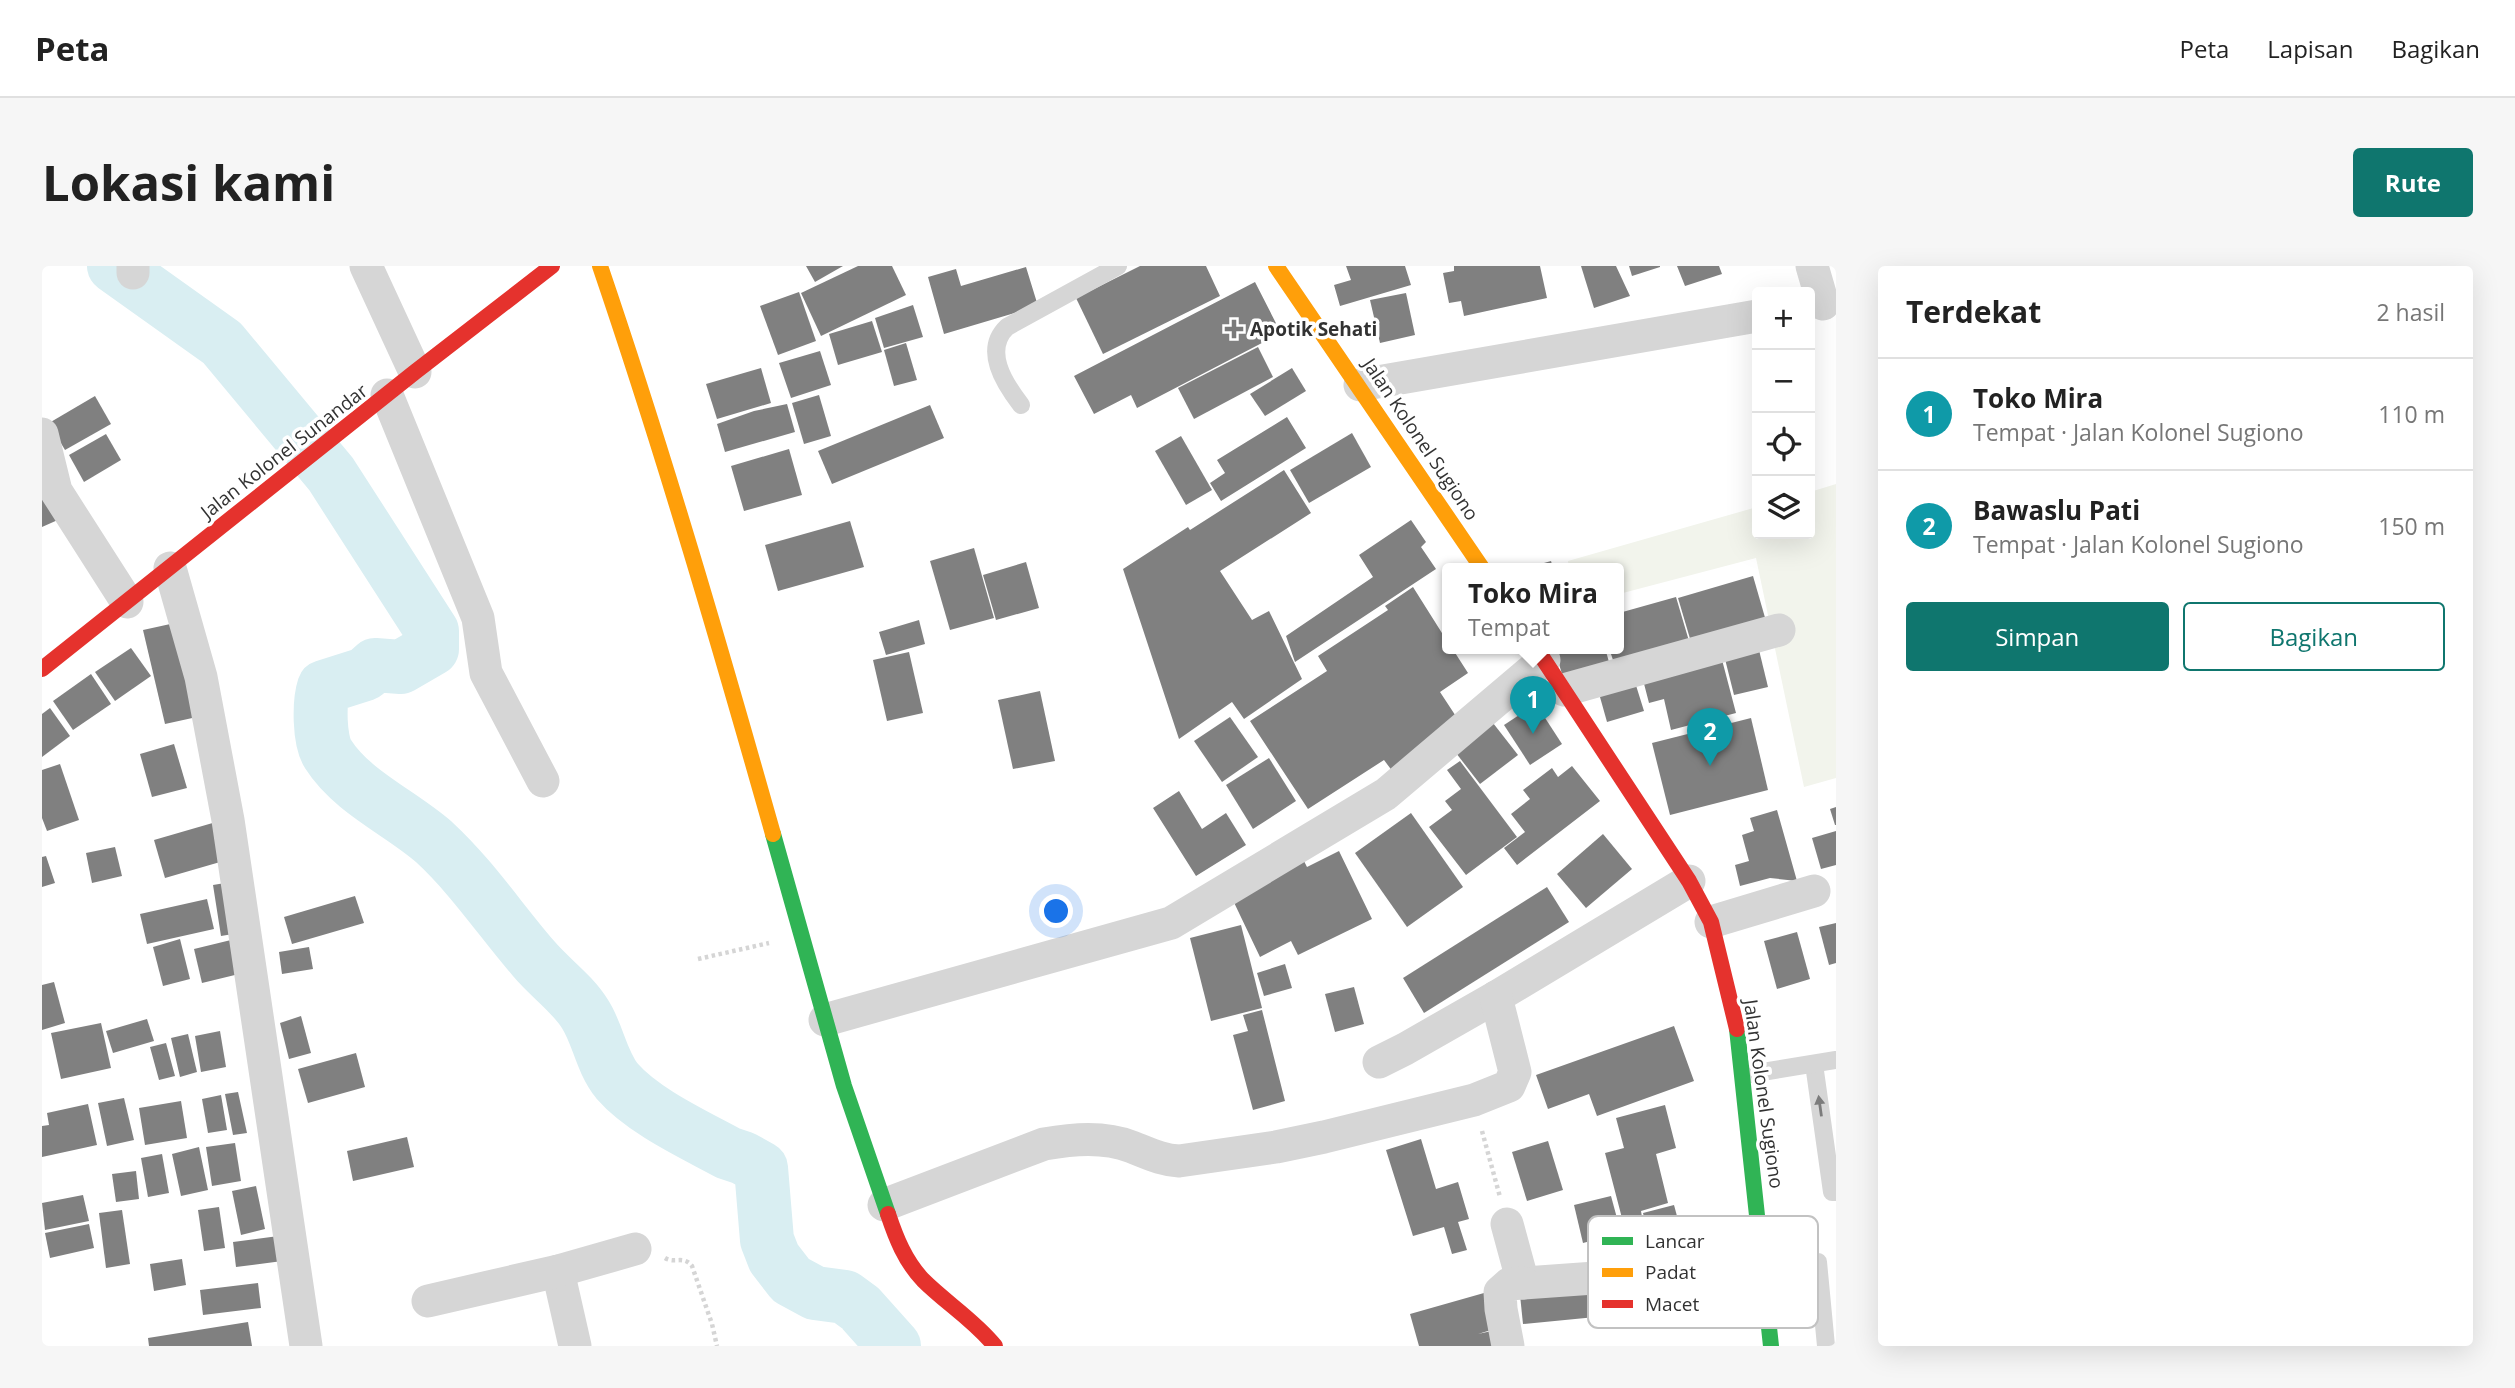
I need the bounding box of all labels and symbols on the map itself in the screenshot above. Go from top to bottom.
place label: Apotik Sehati [1250,316,1377,342]
marker: Apotik Sehati [1224,319,1244,339]
street label: Jalan Kolonel Sugiono [1356,351,1485,525]
street label: Jalan Kolonel Sunandar [194,378,373,526]
pin: 1 [1510,676,1556,734]
pin: 2 [1687,708,1733,766]
your location [1039,894,1073,928]
street label: Jalan Kolonel Sugiono [1738,996,1790,1190]
one-way arrow [1814,1095,1825,1117]
legend [1588,1216,1818,1328]
text: Lancar [1645,1228,1705,1254]
text: Padat [1645,1259,1696,1285]
text: Macet [1645,1291,1699,1317]

